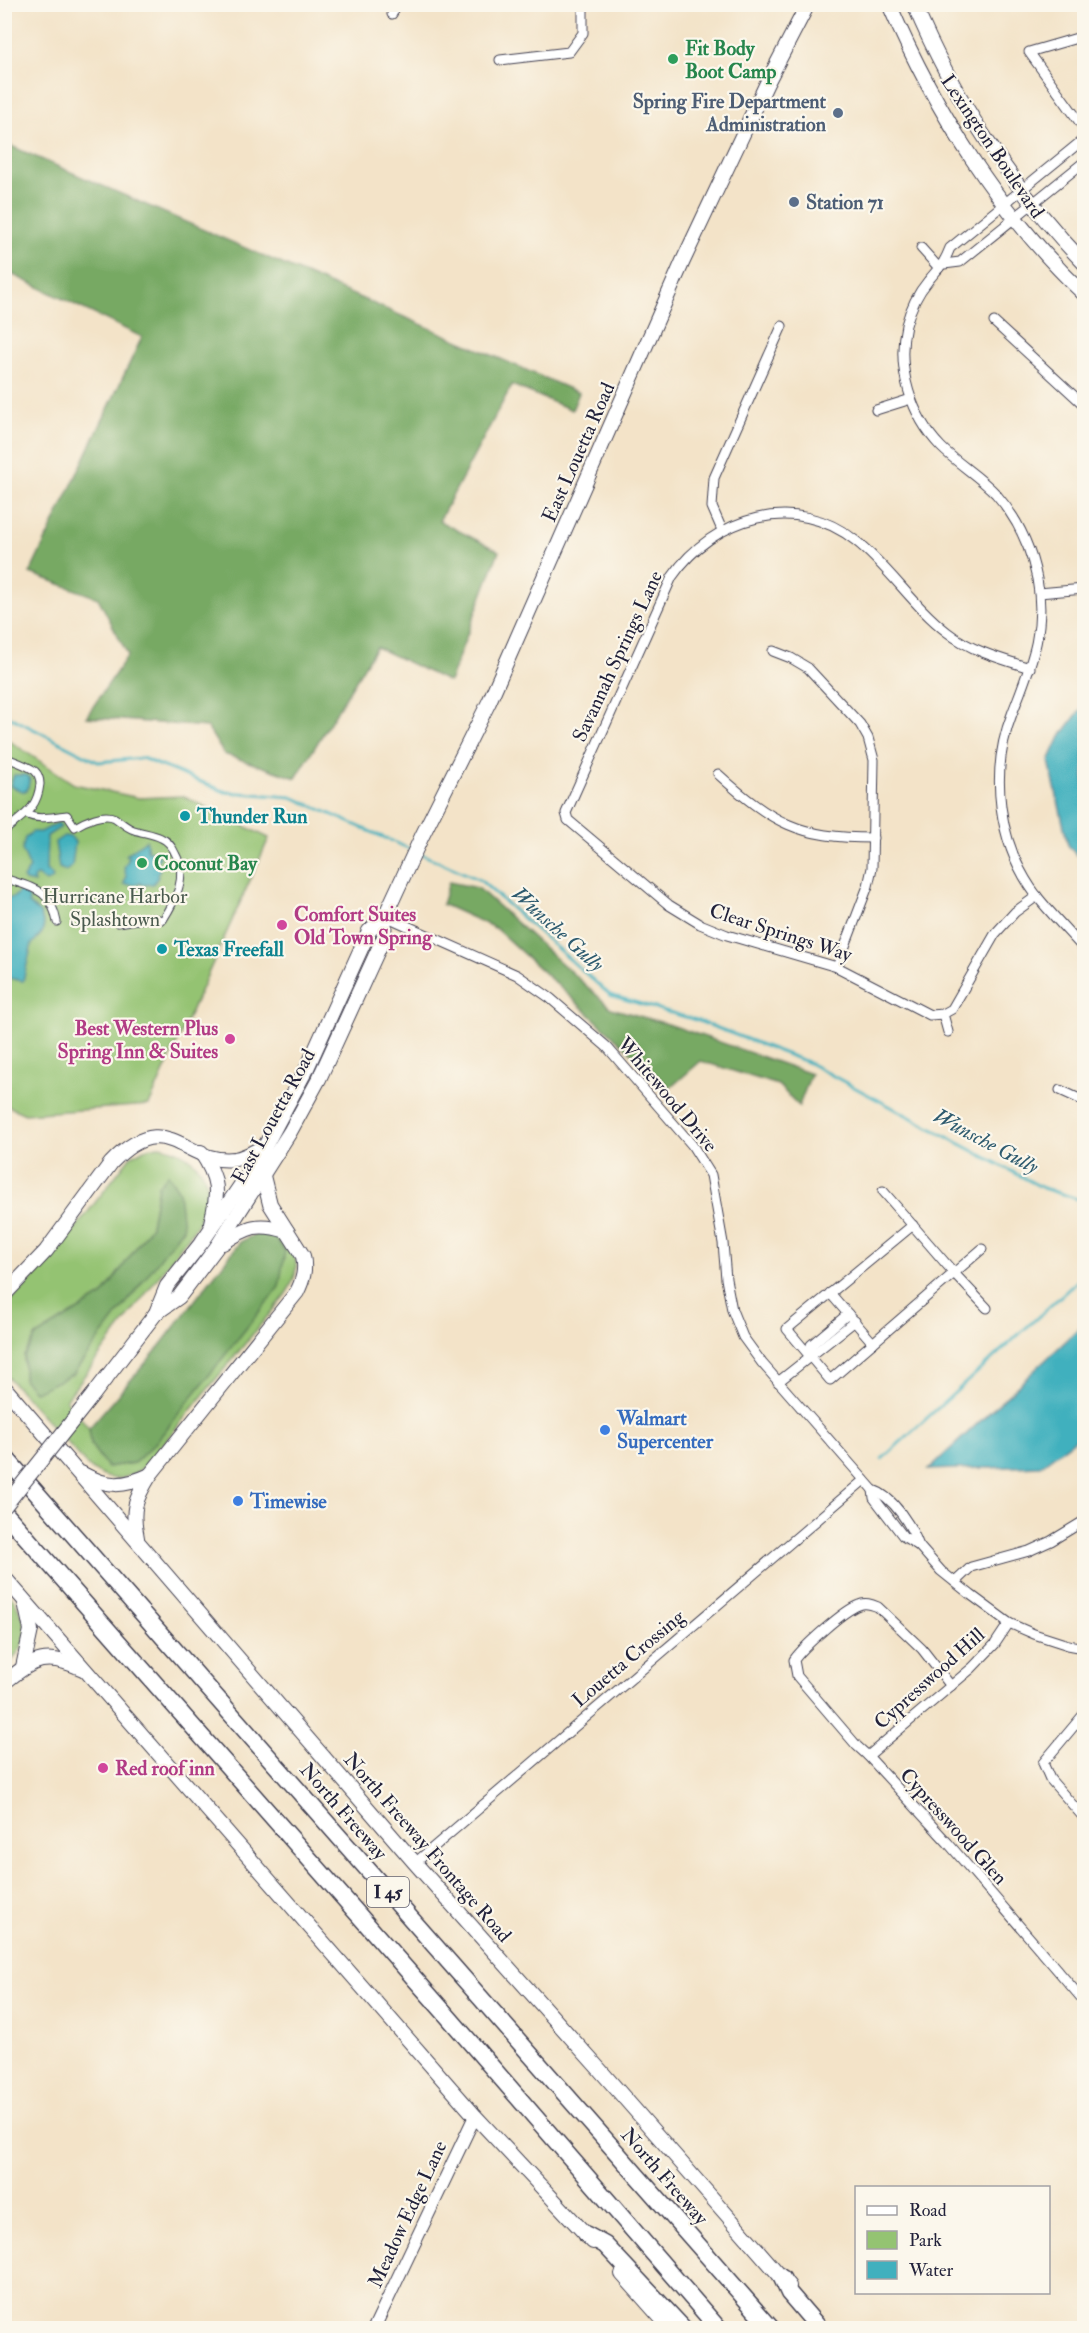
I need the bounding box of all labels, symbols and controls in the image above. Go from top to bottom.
place label: Fit Body Boot Camp [685,36,776,85]
marker: Fit Body Boot Camp [666,52,680,66]
street label: Lexington Boulevard [935,70,1050,223]
place label: Spring Fire Department Administration [633,89,827,137]
marker: Spring Fire Department Administration [831,106,845,120]
place label: Station 71 [806,190,884,215]
marker: Station 71 [787,195,801,209]
street label: East Louetta Road [536,378,621,526]
street label: Savannah Springs Lane [567,567,669,746]
place label: Thunder Run [196,804,308,829]
marker: Thunder Run [178,809,192,823]
place label: Coconut Bay [154,851,258,877]
marker: Coconut Bay [135,856,149,870]
water label: Wunsche Gully [506,881,610,979]
park label: Hurricane Harbor Splashtown [43,884,188,933]
street label: Clear Springs Way [706,898,856,969]
place label: Comfort Suites Old Town Spring [294,902,433,951]
marker: Comfort Suites Old Town Spring [275,918,289,932]
place label: Texas Freefall [173,937,285,962]
marker: Texas Freefall [155,942,169,956]
place label: Best Western Plus Spring Inn & Suites [58,1016,218,1065]
street label: Whitewood Drive [612,1031,723,1157]
marker: Best Western Plus Spring Inn & Suites [223,1032,237,1046]
street label: East Louetta Road [226,1044,321,1188]
water label: Wunsche Gully [928,1102,1044,1181]
place label: Walmart Supercenter [616,1406,714,1455]
marker: Walmart Supercenter [598,1423,612,1437]
place label: Timewise [249,1489,327,1514]
marker: Timewise [231,1494,245,1508]
street label: Louetta Crossing [567,1603,690,1713]
street label: Cypresswood Hill [869,1622,990,1735]
street label: North Freeway Frontage Road [338,1747,517,1947]
place label: Red roof inn [115,1756,216,1781]
street label: North Freeway [295,1757,394,1866]
marker: Red roof inn [96,1761,110,1775]
street label: Cypresswood Glen [894,1763,1013,1891]
road number: I 45 [367,1877,409,1907]
street label: North Freeway [616,2122,715,2231]
street label: Meadow Edge Lane [362,2137,452,2292]
legend [855,2186,1050,2294]
text: Road [909,2199,947,2222]
text: Park [909,2229,942,2252]
text: Water [908,2259,953,2282]

